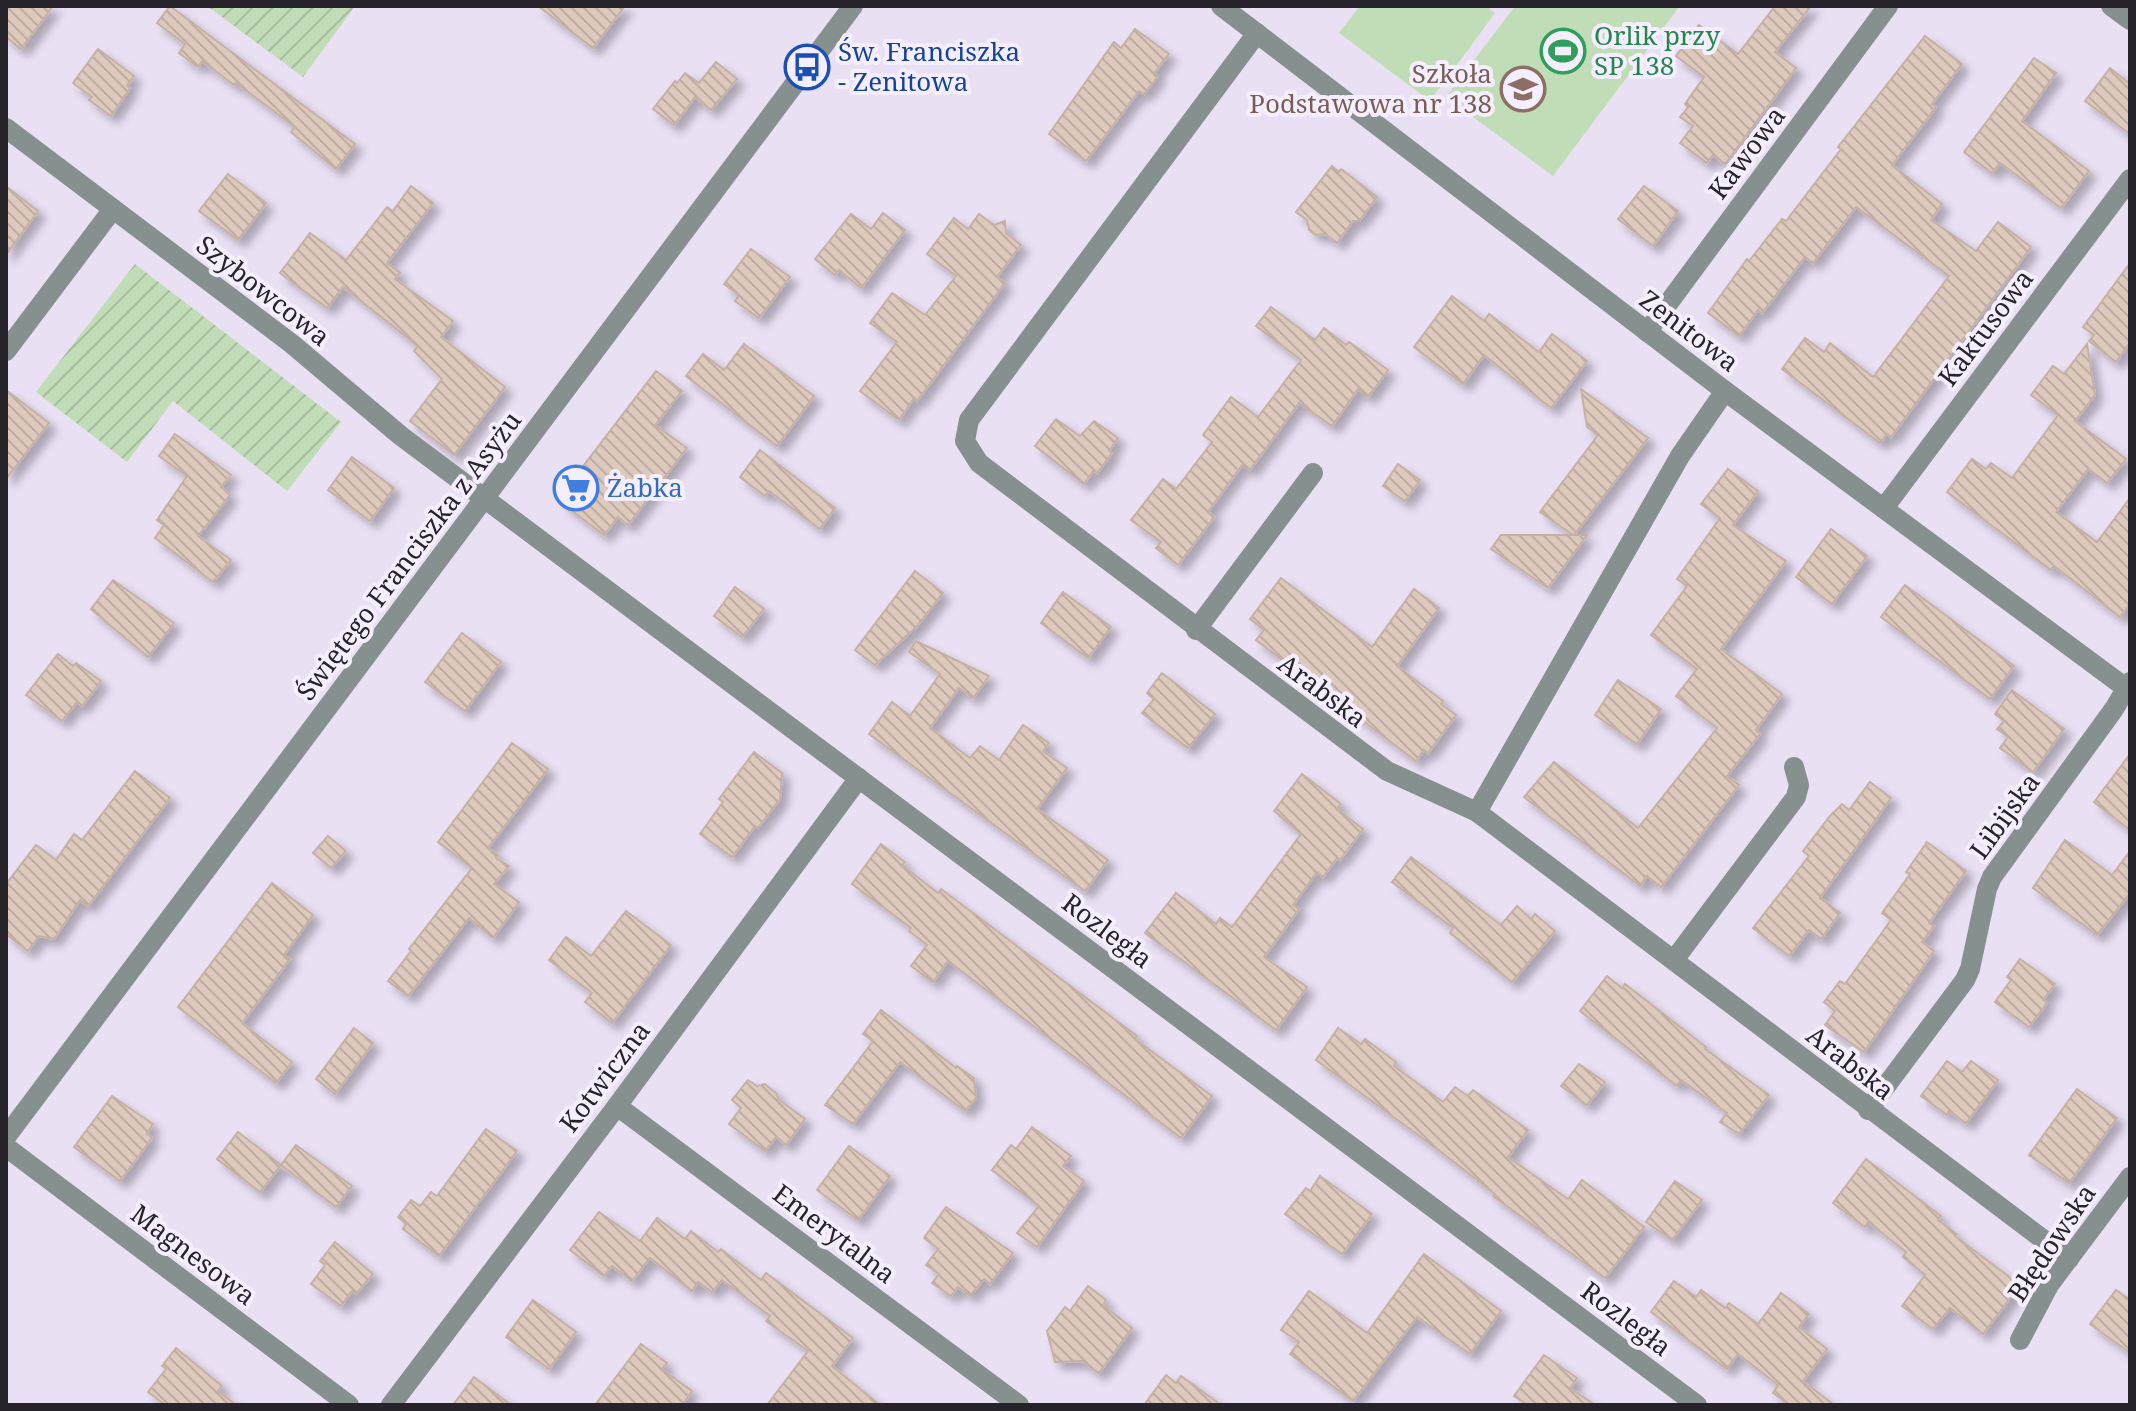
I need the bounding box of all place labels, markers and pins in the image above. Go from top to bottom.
place label: Orlik przy SP 138 [1594,17,1720,83]
sports icon: Orlik przy SP 138 [1539,27,1587,75]
place label: Św. Franciszka - Zenitowa [838,33,1020,99]
bus stop icon: Św. Franciszka - Zenitowa [783,43,831,91]
place label: Szkoła Podstawowa nr 138 [1249,55,1492,121]
school or university icon: Szkoła Podstawowa nr 138 [1499,65,1547,113]
supermarket icon: Żabka [552,464,600,512]
place label: Żabka [607,469,683,505]

